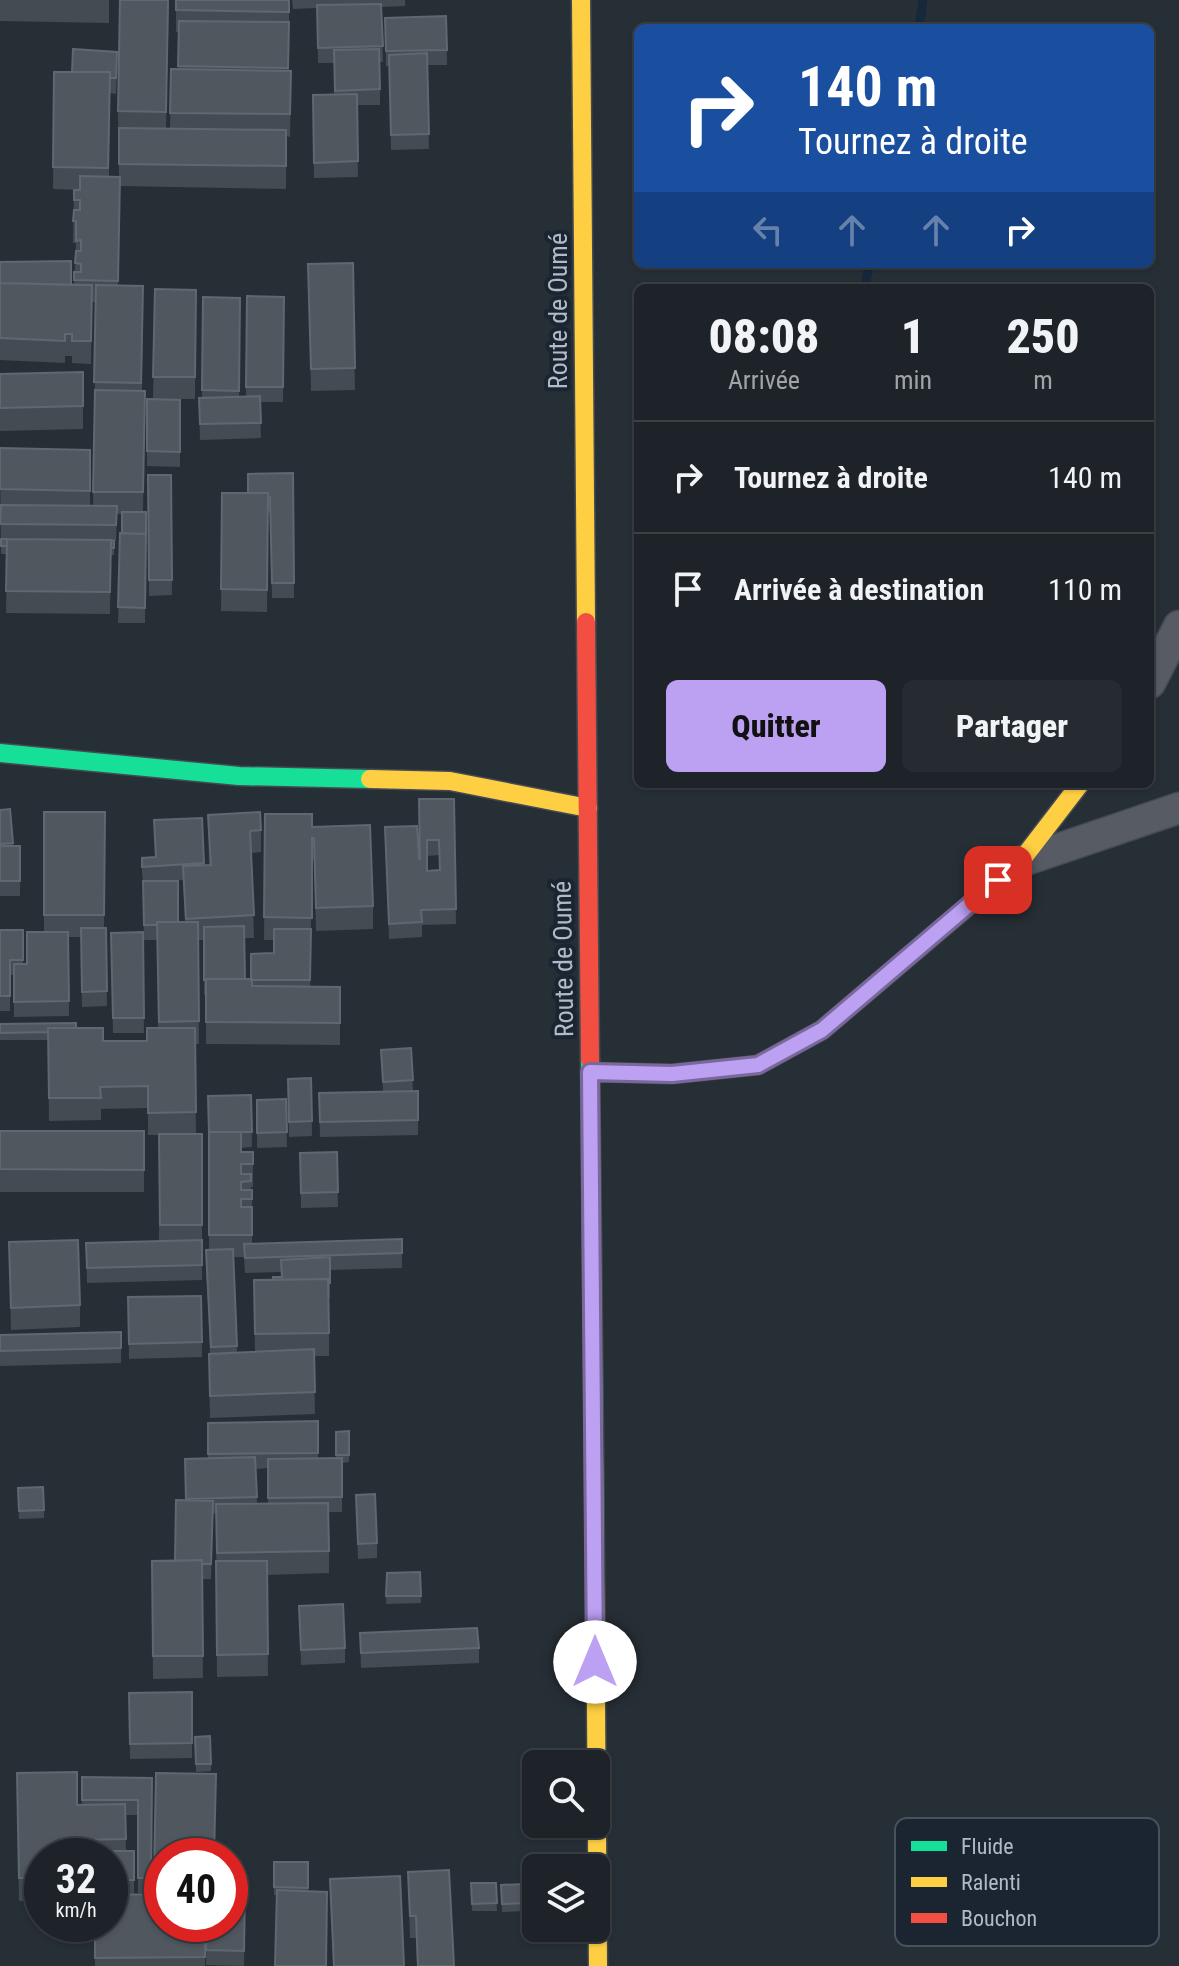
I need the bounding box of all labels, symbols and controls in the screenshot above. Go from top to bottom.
text: 140 m [798,54,937,120]
icon: right [666,56,770,160]
text: Tournez à droite [798,121,1028,163]
icon: left [746,208,790,252]
icon: ahead [830,208,874,252]
icon: ahead [914,208,958,252]
icon: right [998,208,1042,252]
street label: Route de Oumé [543,233,573,389]
text: 08:08 [708,308,820,365]
text: 1 [901,308,925,365]
text: 250 [1006,308,1080,365]
text: Arrivée [728,365,800,395]
text: min [894,365,932,395]
text: m [1033,365,1053,395]
icon: right [666,455,710,499]
text: Tournez à droite [734,460,928,495]
text: 140 m [1048,460,1122,495]
icon: arrive [666,567,710,611]
text: Arrivée à destination [734,572,984,607]
text: 110 m [1048,572,1122,607]
button: Quitter [666,680,886,772]
button: Partager [902,680,1122,772]
pin [964,846,1032,914]
icon: arrive [976,858,1020,902]
street label: Route de Oumé [547,881,579,1037]
position arrow [553,1620,637,1704]
map controls [522,1750,610,1942]
button: search [522,1750,610,1838]
legend [895,1818,1159,1946]
text: Fluide [961,1834,1014,1859]
speed limit sign: 40 [144,1838,248,1942]
button: layers [522,1854,610,1942]
text: 32 [56,1856,96,1903]
text: Ralenti [961,1870,1021,1895]
text: km/h [55,1898,97,1922]
text: Bouchon [961,1906,1037,1931]

